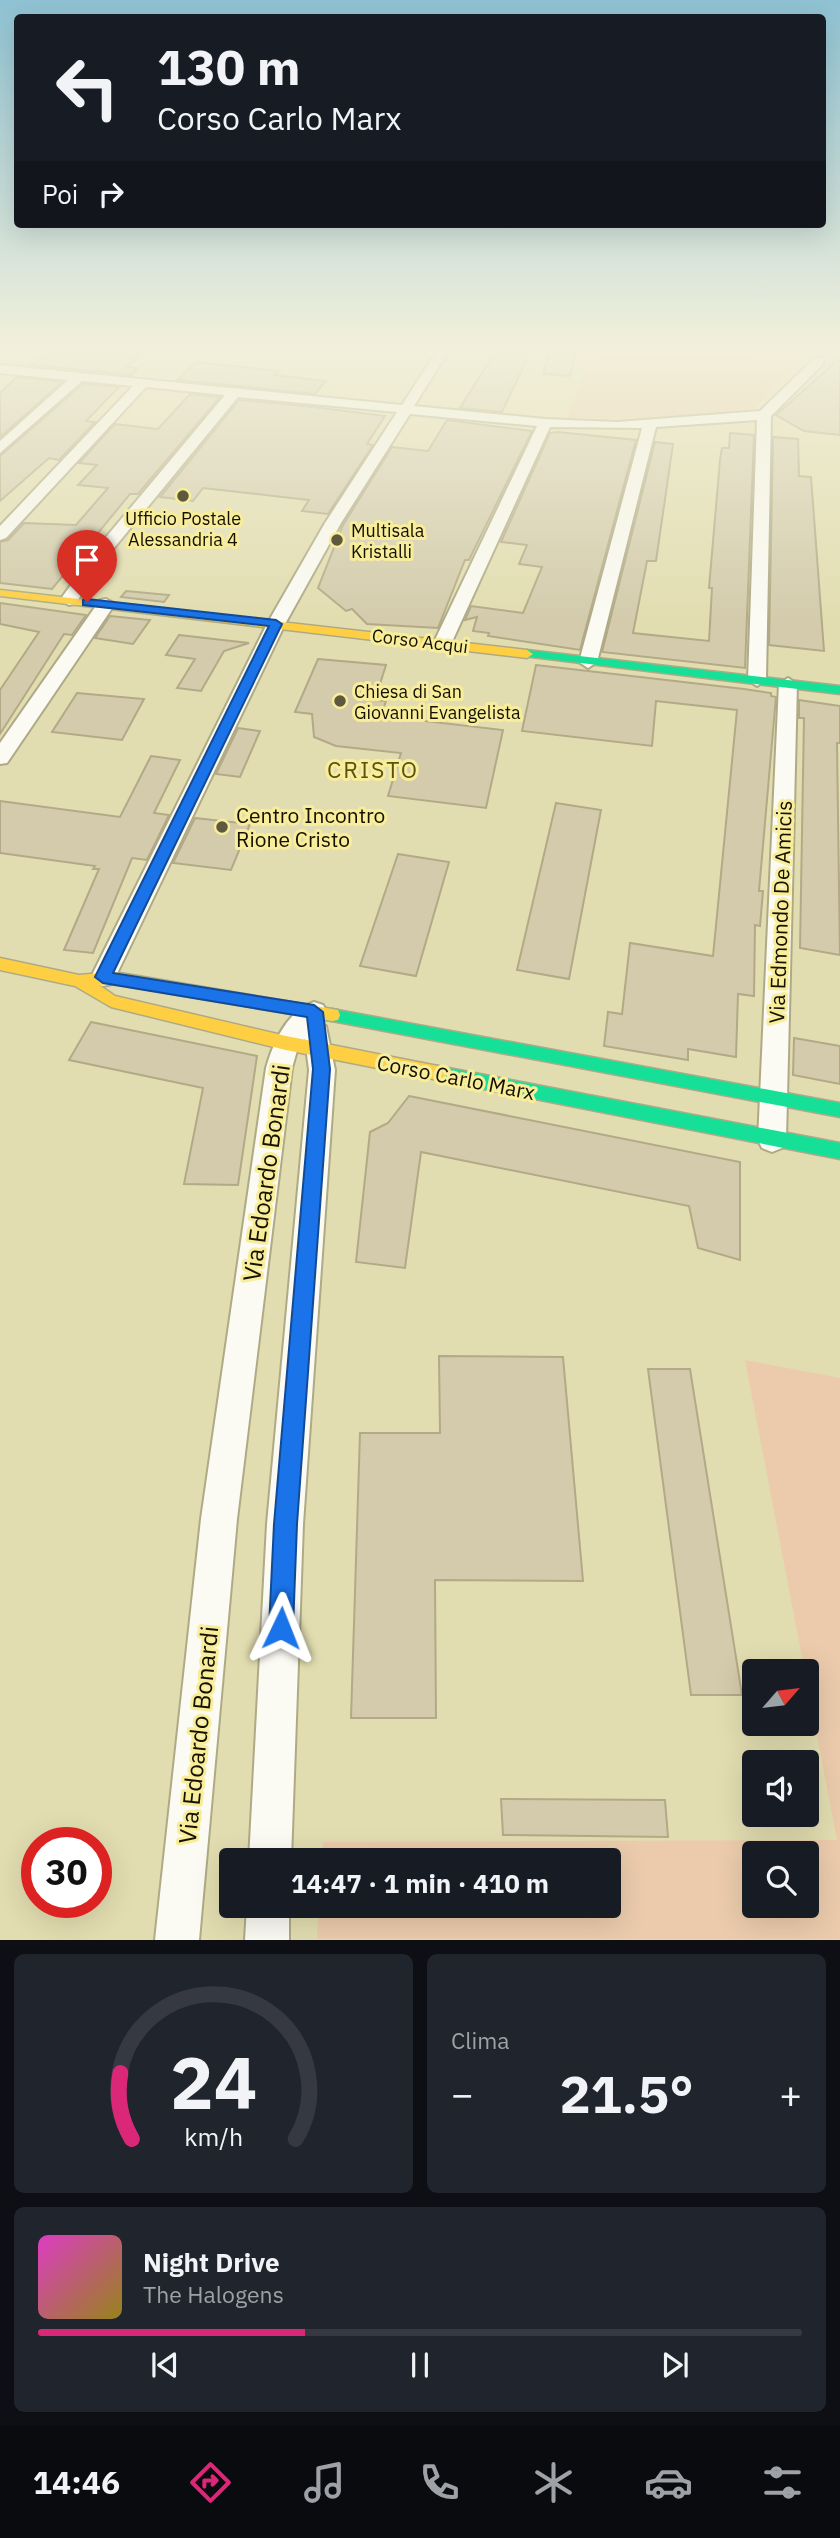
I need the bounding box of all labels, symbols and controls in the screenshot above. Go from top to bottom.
text: 130 m [157,35,301,98]
icon: left [42,42,133,133]
text: Corso Carlo Marx [157,97,402,139]
icon: right [92,175,130,213]
text: Poi [42,177,78,211]
marker: Ufficio Postale Alessandria 4 [175,488,191,504]
place label: Ufficio Postale Alessandria 4 [125,507,241,551]
place label: Multisala Kristalli [351,519,425,563]
pin [57,530,117,602]
marker: Multisala Kristalli [329,532,345,548]
icon: arrive [68,541,106,579]
street label: Corso Acqui [371,624,469,658]
place label: Chiesa di San Giovanni Evangelista [354,680,521,724]
marker: Chiesa di San Giovanni Evangelista [332,693,348,709]
district label: CRISTO [327,754,419,784]
street label: Via Edmondo De Amicis [762,800,798,1024]
place label: Centro Incontro Rione Cristo [236,801,385,853]
marker: Centro Incontro Rione Cristo [214,819,230,835]
street label: Corso Carlo Marx [375,1048,538,1106]
street label: Via Edoardo Bonardi [235,1062,297,1284]
position arrow [244,1591,318,1665]
street label: Via Edoardo Bonardi [171,1624,225,1846]
north arrow [742,1659,819,1736]
map controls [742,1659,819,1918]
button: sound [742,1750,819,1827]
speed limit sign: 30 [21,1827,112,1918]
button: search [742,1841,819,1918]
text: 14:47 · 1 min · 410 m [291,1866,549,1900]
text: Clima [451,2025,510,2055]
text: 24 [170,2035,257,2130]
text: 21.5° [559,2060,694,2127]
text: − [451,2069,474,2118]
text: + [779,2069,802,2118]
text: km/h [184,2120,243,2153]
text: Night Drive [143,2245,280,2279]
text: The Halogens [143,2279,284,2309]
icon: previous [146,2346,184,2384]
icon: pause [401,2346,439,2384]
icon: next [656,2346,694,2384]
icon: directions [186,2458,235,2507]
icon: music [300,2458,349,2507]
icon: phone [415,2458,464,2507]
icon: climate [529,2458,578,2507]
icon: car [644,2458,693,2507]
icon: filters [758,2458,807,2507]
text: 14:46 [33,2461,120,2503]

